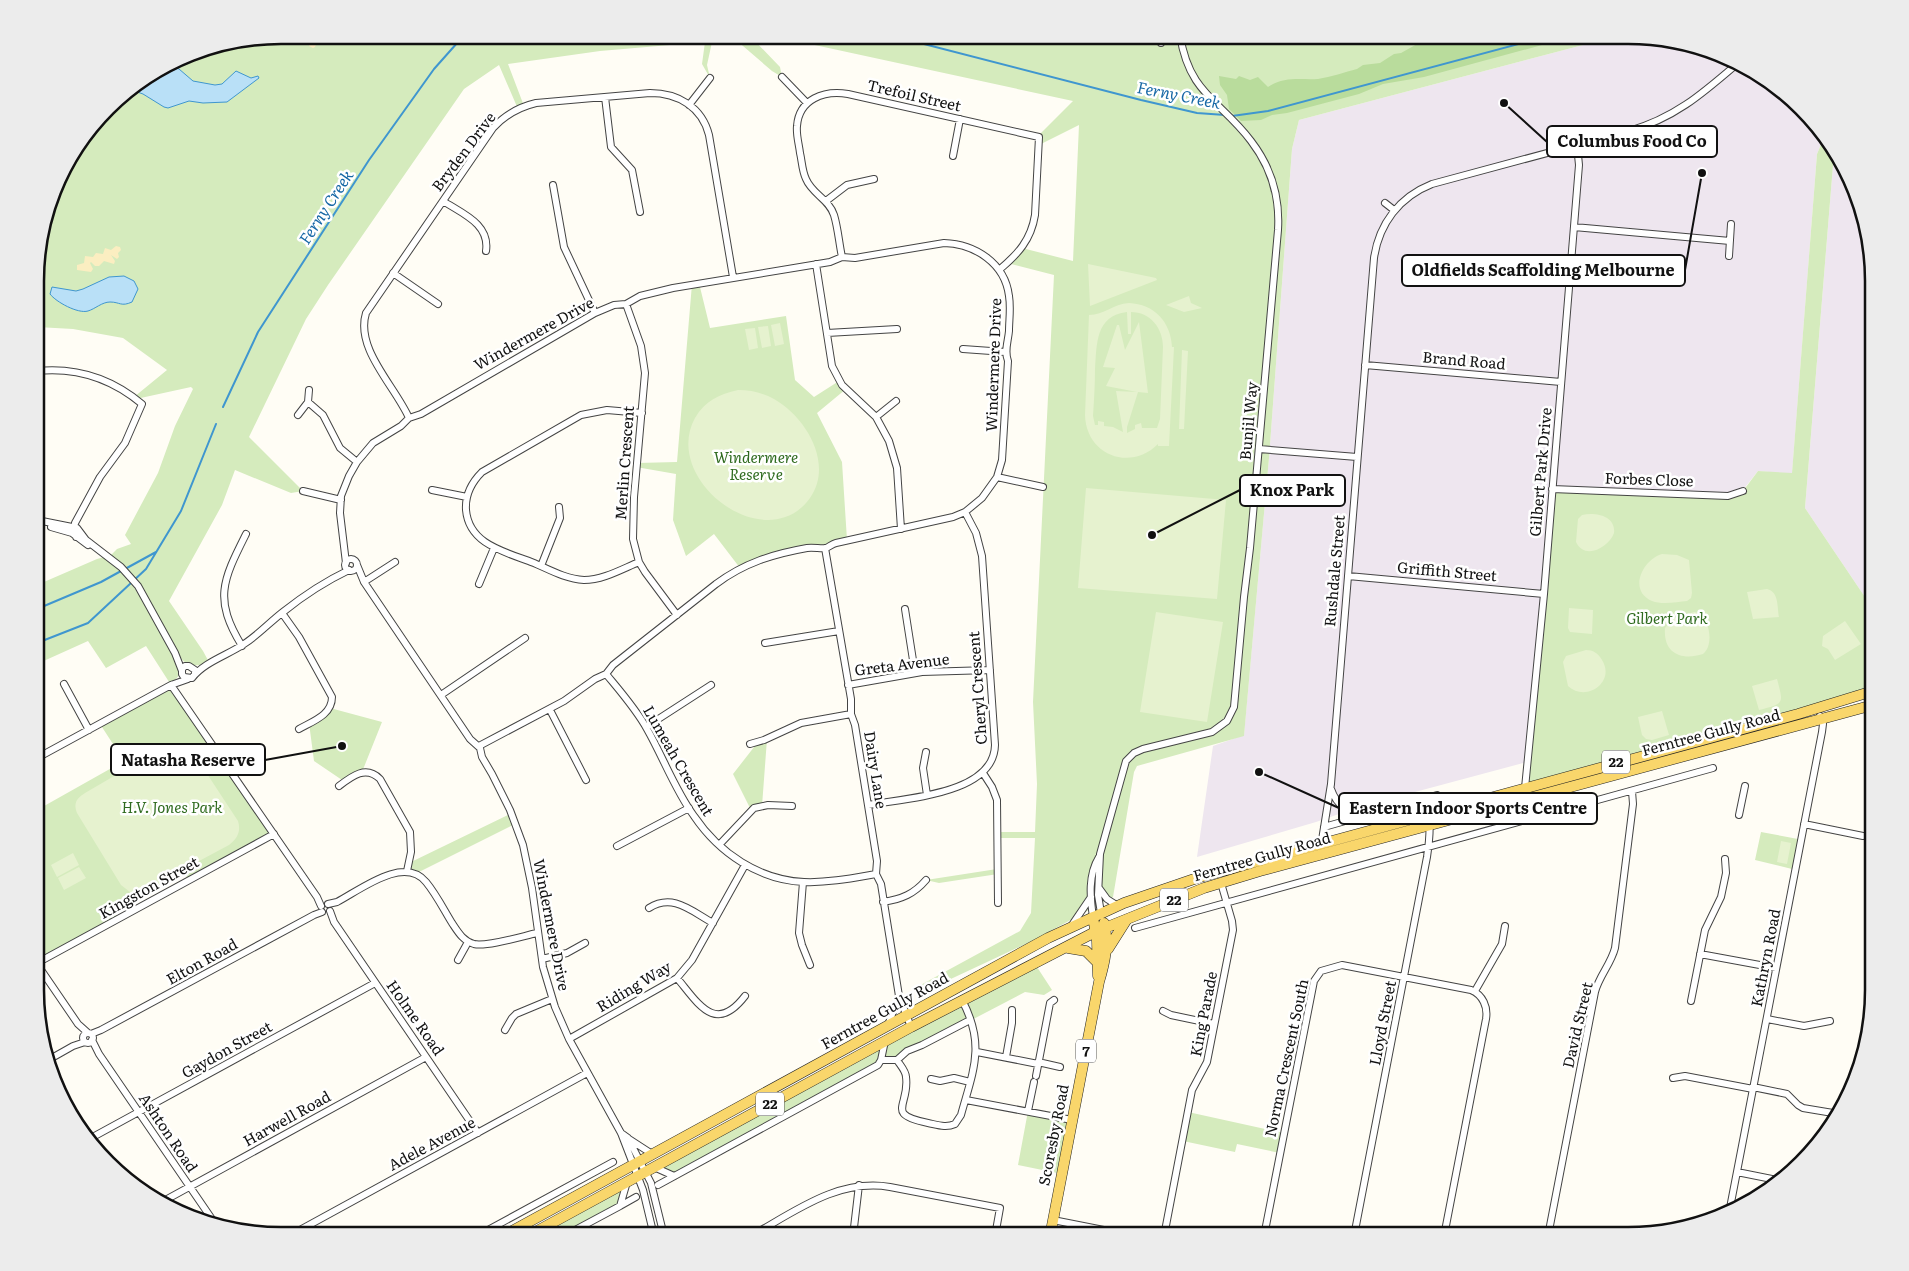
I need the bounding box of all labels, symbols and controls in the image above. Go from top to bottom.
street label: Trefoil Street [865,73,964,117]
water label: Ferny Creek [1135,74,1223,114]
street label: Bryden Drive [425,106,500,196]
callout: Columbus Food Co [1547,126,1717,157]
text: Columbus Food Co [1557,128,1707,152]
water label: Ferny Creek [292,164,358,249]
callout: Oldfields Scaffolding Melbourne [1402,255,1685,286]
text: Oldfields Scaffolding Melbourne [1411,257,1675,281]
street label: Windermere Drive [469,290,598,375]
street label: Windermere Drive [979,297,1006,432]
street label: Brand Road [1422,344,1507,375]
street label: Bunjil Way [1233,380,1262,461]
street label: Merlin Crescent [608,405,639,521]
street label: Gilbert Park Drive [1522,406,1557,537]
park label: Windermere Reserve [714,445,798,485]
street label: Forbes Close [1604,465,1694,492]
callout: Knox Park [1240,475,1345,506]
text: Knox Park [1250,477,1335,501]
street label: Rushdale Street [1317,514,1350,628]
street label: Griffith Street [1396,555,1498,586]
park label: Gilbert Park [1626,606,1708,629]
street label: Cheryl Crescent [961,631,992,746]
street label: Greta Avenue [853,646,951,681]
street label: Lumeah Crescent [638,701,720,820]
street label: Ferntree Gully Road [1639,702,1782,761]
street label: Dairy Lane [859,729,894,810]
callout: Natasha Reserve [111,744,265,775]
text: Natasha Reserve [121,747,255,771]
road number: 22 [1602,750,1630,774]
callout: Eastern Indoor Sports Centre [1339,793,1597,824]
park label: H.V. Jones Park [121,795,223,818]
text: Eastern Indoor Sports Centre [1349,795,1587,819]
street label: Ferntree Gully Road [1190,825,1333,886]
street label: Kingston Street [94,850,203,924]
street label: Windermere Drive [528,857,577,993]
road number: 22 [1160,888,1188,912]
street label: Kathryn Road [1744,907,1785,1009]
street label: Elton Road [161,932,241,990]
street label: Riding Way [592,954,675,1017]
street label: Ferntree Gully Road [816,965,952,1054]
street label: King Parade [1183,969,1222,1058]
street label: Holme Road [382,975,451,1060]
street label: Norma Crescent South [1258,976,1314,1139]
street label: Lloyd Street [1362,978,1401,1067]
street label: David Street [1555,979,1598,1070]
street label: Gaydon Street [177,1014,276,1083]
road number: 7 [1076,1040,1096,1062]
street label: Scoresby Road [1031,1082,1074,1187]
street label: Harwell Road [238,1084,334,1151]
street label: Ashton Road [134,1088,204,1176]
road number: 22 [756,1092,784,1116]
street label: Adele Avenue [384,1110,479,1175]

